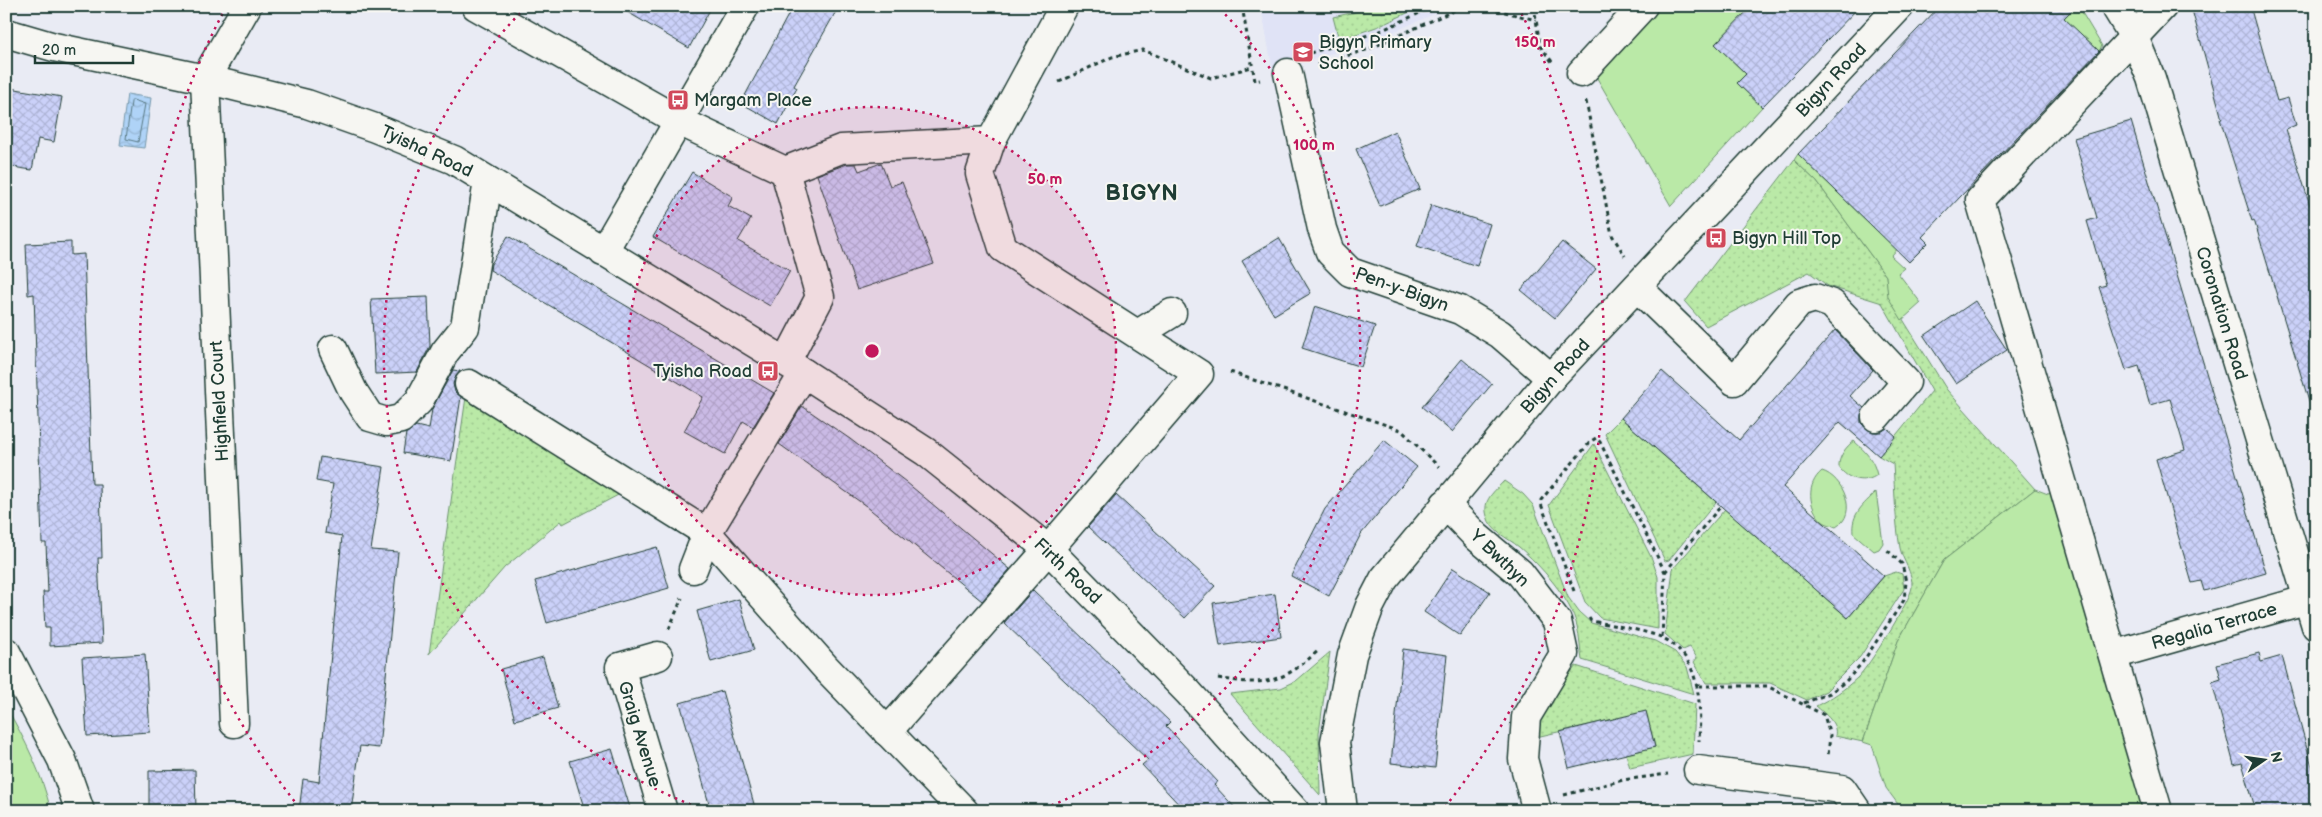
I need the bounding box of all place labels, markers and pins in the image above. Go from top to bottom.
place label: Bigyn Primary School [1319,32,1433,74]
school or university icon: Bigyn Primary School [1291,40,1315,64]
bus stop icon: Margam Place [666,88,690,112]
place label: Margam Place [694,90,812,111]
bus stop icon: Bigyn Hill Top [1704,226,1728,250]
place label: Bigyn Hill Top [1732,228,1841,249]
centre of rings [863,342,881,360]
bus stop icon: Tyisha Road [756,359,780,383]
place label: Tyisha Road [653,361,752,382]

